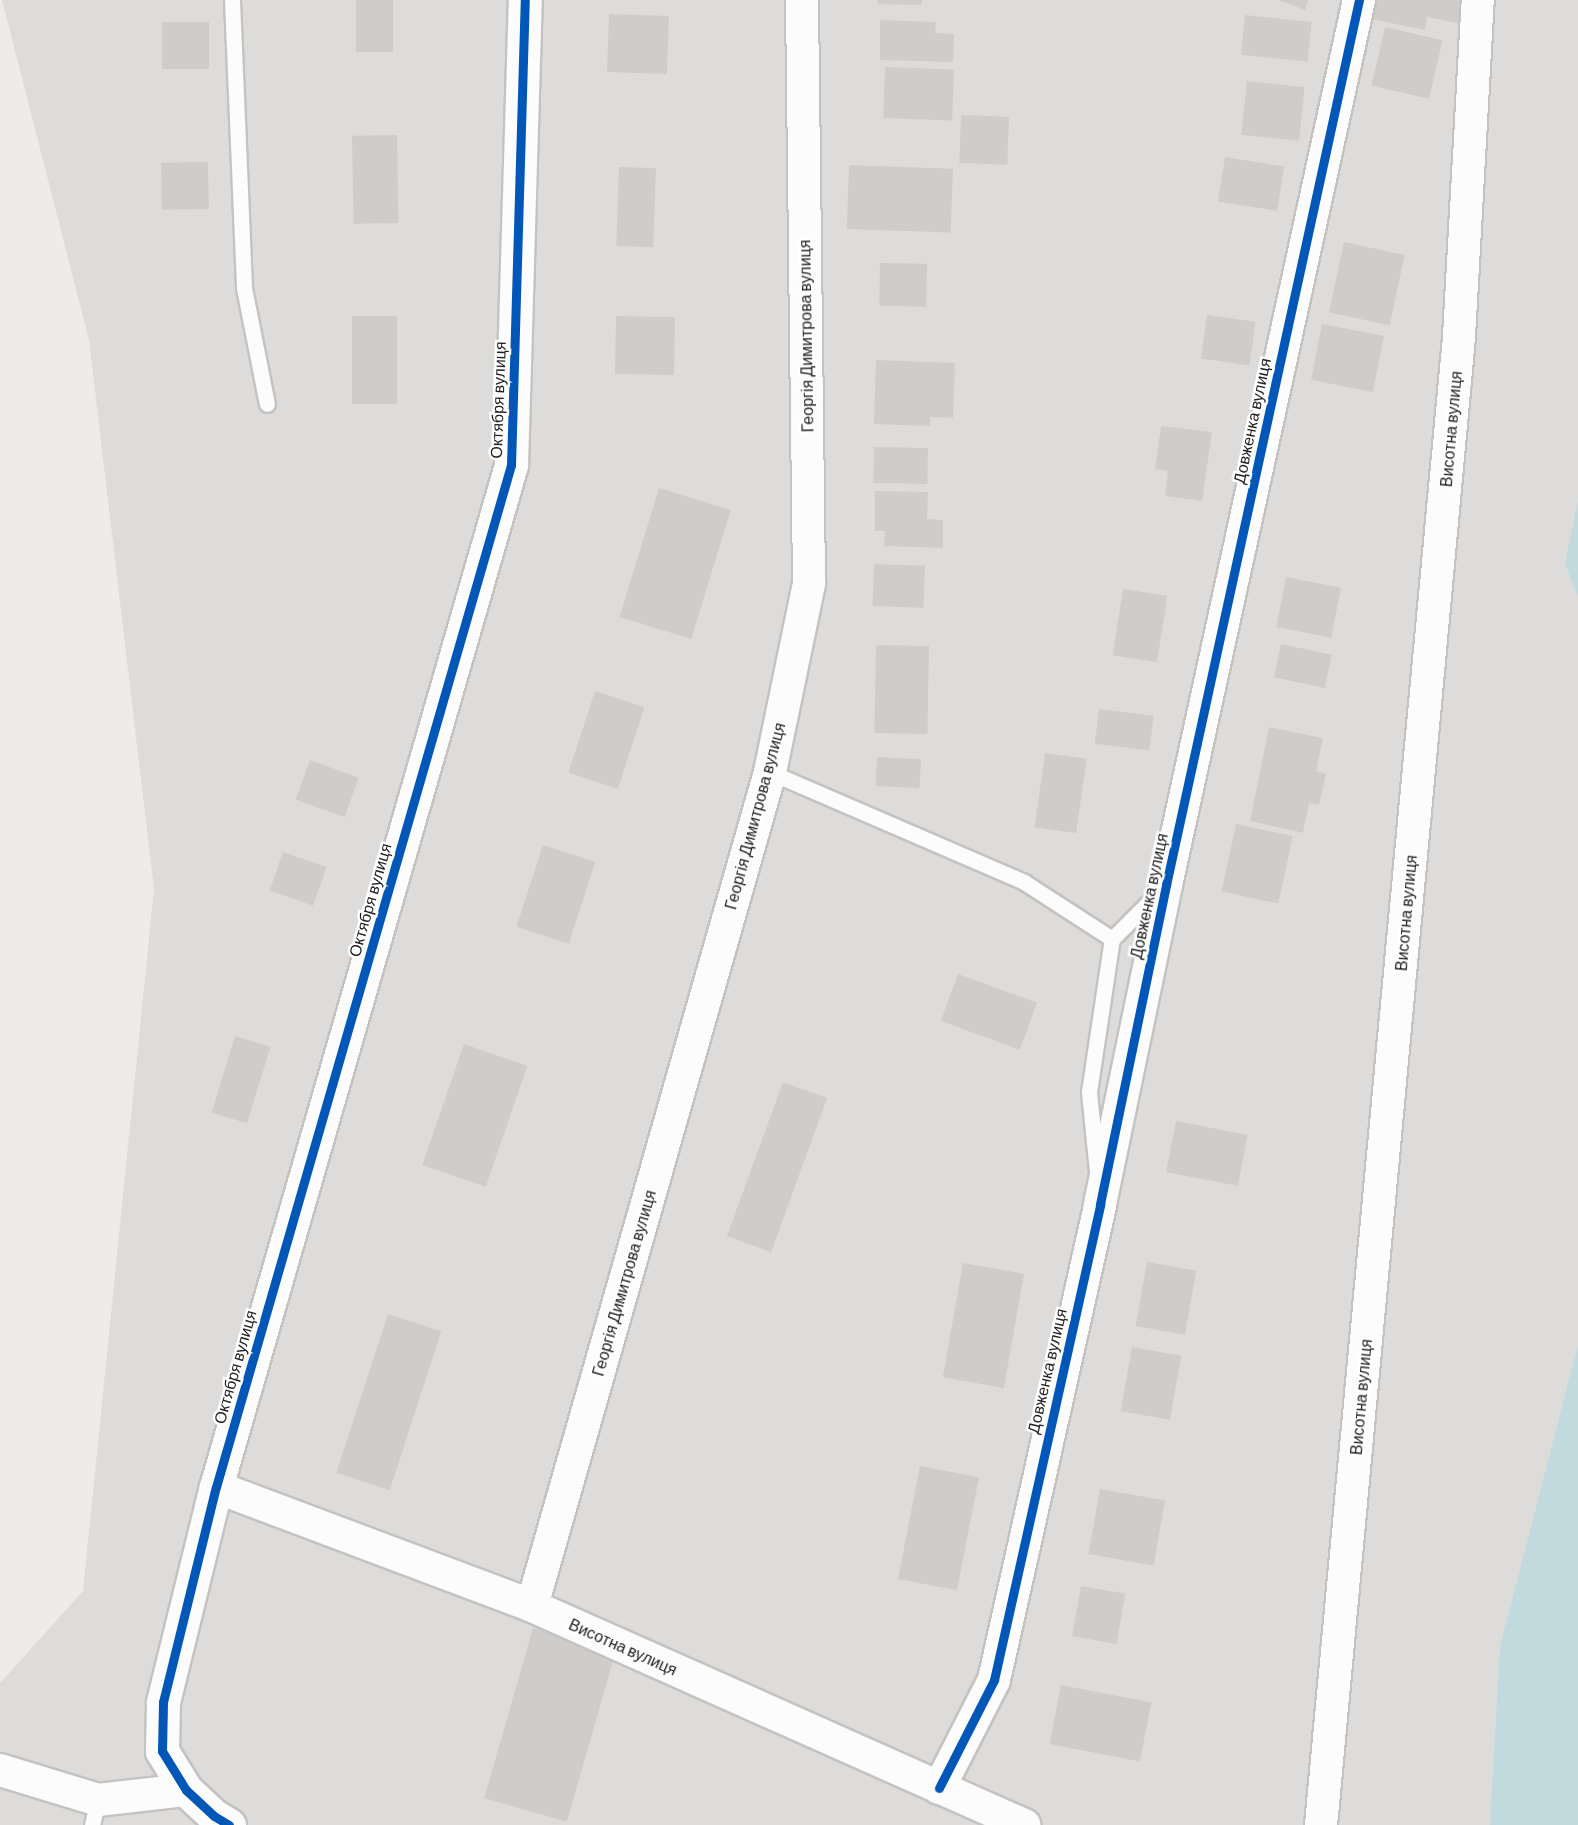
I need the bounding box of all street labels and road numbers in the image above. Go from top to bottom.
street label: Георгія Димитрова вулиця [795,239,817,433]
street label: Октября вулиця [486,341,510,459]
street label: Довженка вулиця [1229,356,1275,486]
street label: Висотна вулиця [1436,370,1466,488]
street label: Георгія Димитрова вулиця [721,720,789,912]
street label: Довженка вулиця [1126,831,1172,961]
street label: Октября вулиця [345,841,395,959]
street label: Висотна вулиця [1391,854,1421,972]
street label: Георгія Димитрова вулиця [588,1188,660,1378]
street label: Довженка вулиця [1023,1306,1071,1436]
street label: Октября вулиця [210,1308,260,1426]
street label: Висотна вулиця [1346,1338,1376,1456]
street label: Висотна вулиця [566,1615,680,1679]

